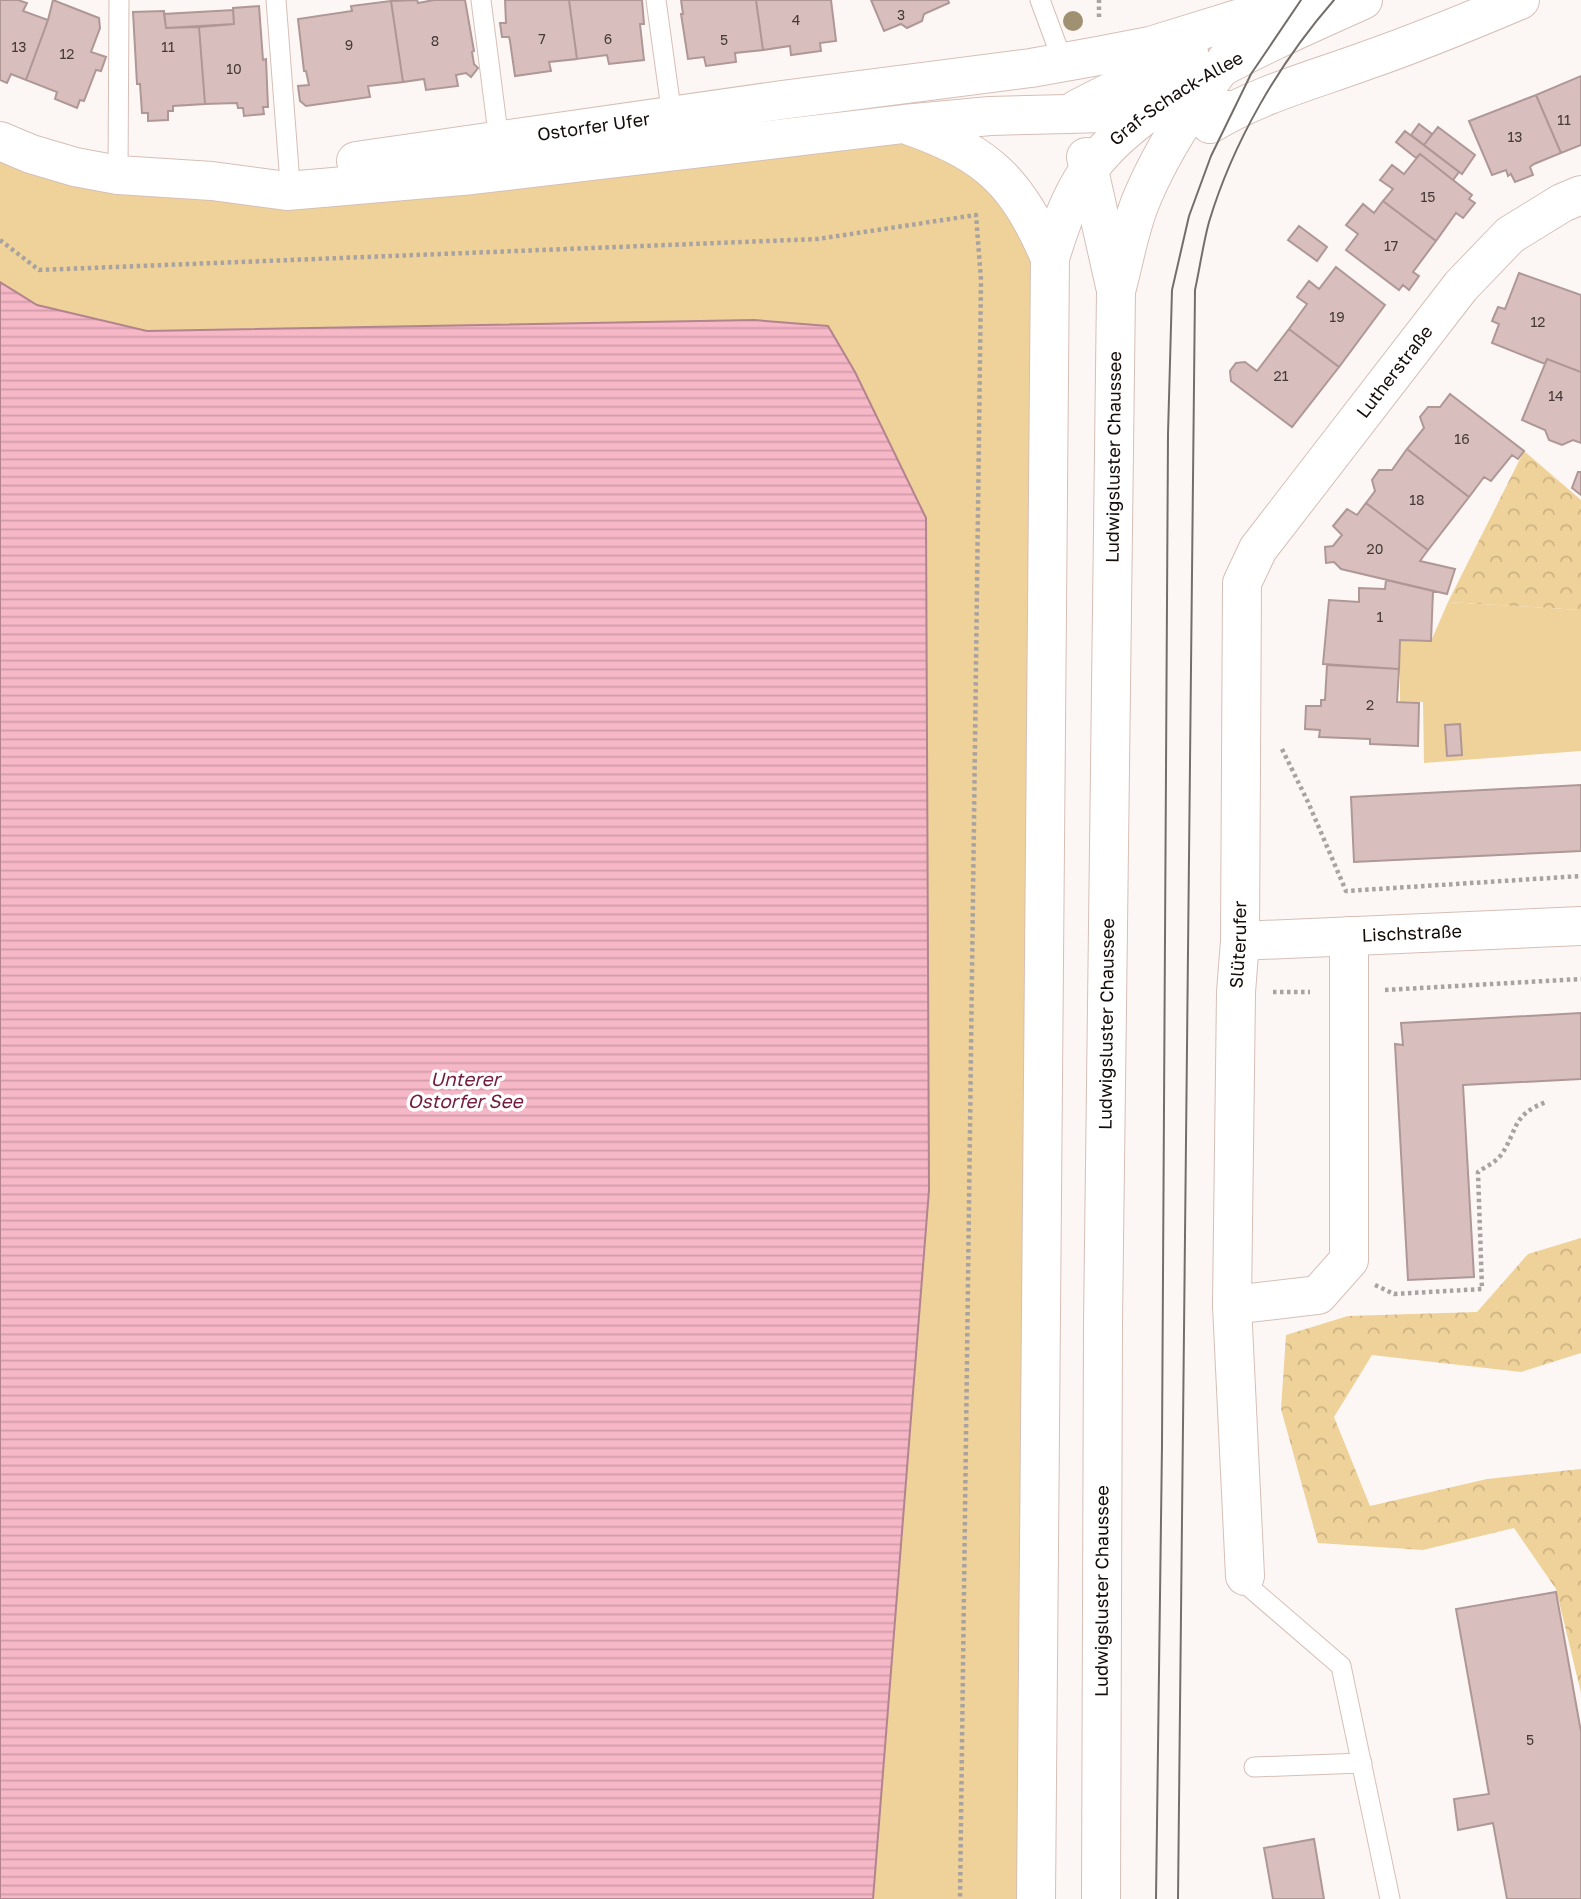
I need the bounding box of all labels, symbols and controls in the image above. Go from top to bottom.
house number: 3 [897,6,905,23]
house number: 4 [792,11,800,28]
house number: 7 [538,30,546,47]
house number: 6 [604,30,612,47]
house number: 5 [720,31,728,48]
house number: 8 [431,32,439,49]
house number: 9 [345,36,353,53]
house number: 13 [12,38,26,55]
house number: 11 [161,38,175,55]
house number: 12 [60,45,74,62]
street label: Graf-Schack-Allee [1104,46,1247,150]
house number: 10 [226,60,242,77]
street label: Ostorfer Ufer [536,107,651,145]
house number: 11 [1557,111,1571,128]
house number: 13 [1508,128,1522,145]
house number: 15 [1421,188,1435,205]
house number: 17 [1384,237,1398,254]
house number: 19 [1329,308,1345,325]
house number: 12 [1531,313,1545,330]
street label: Lutherstraße [1351,320,1437,422]
street label: Ludwigsluster Chaussee [1101,351,1125,563]
house number: 21 [1274,367,1289,384]
house number: 14 [1548,387,1564,404]
house number: 16 [1454,430,1470,447]
house number: 18 [1409,491,1425,508]
house number: 20 [1367,540,1383,557]
house number: 1 [1377,608,1384,625]
house number: 2 [1366,696,1374,713]
street label: Slüterufer [1224,901,1250,989]
street label: Ludwigsluster Chaussee [1093,918,1118,1130]
street label: Lischstraße [1361,919,1462,946]
water label: Unterer Ostorfer See [407,1067,525,1112]
street label: Ludwigsluster Chaussee [1090,1485,1112,1697]
house number: 5 [1526,1731,1534,1748]

